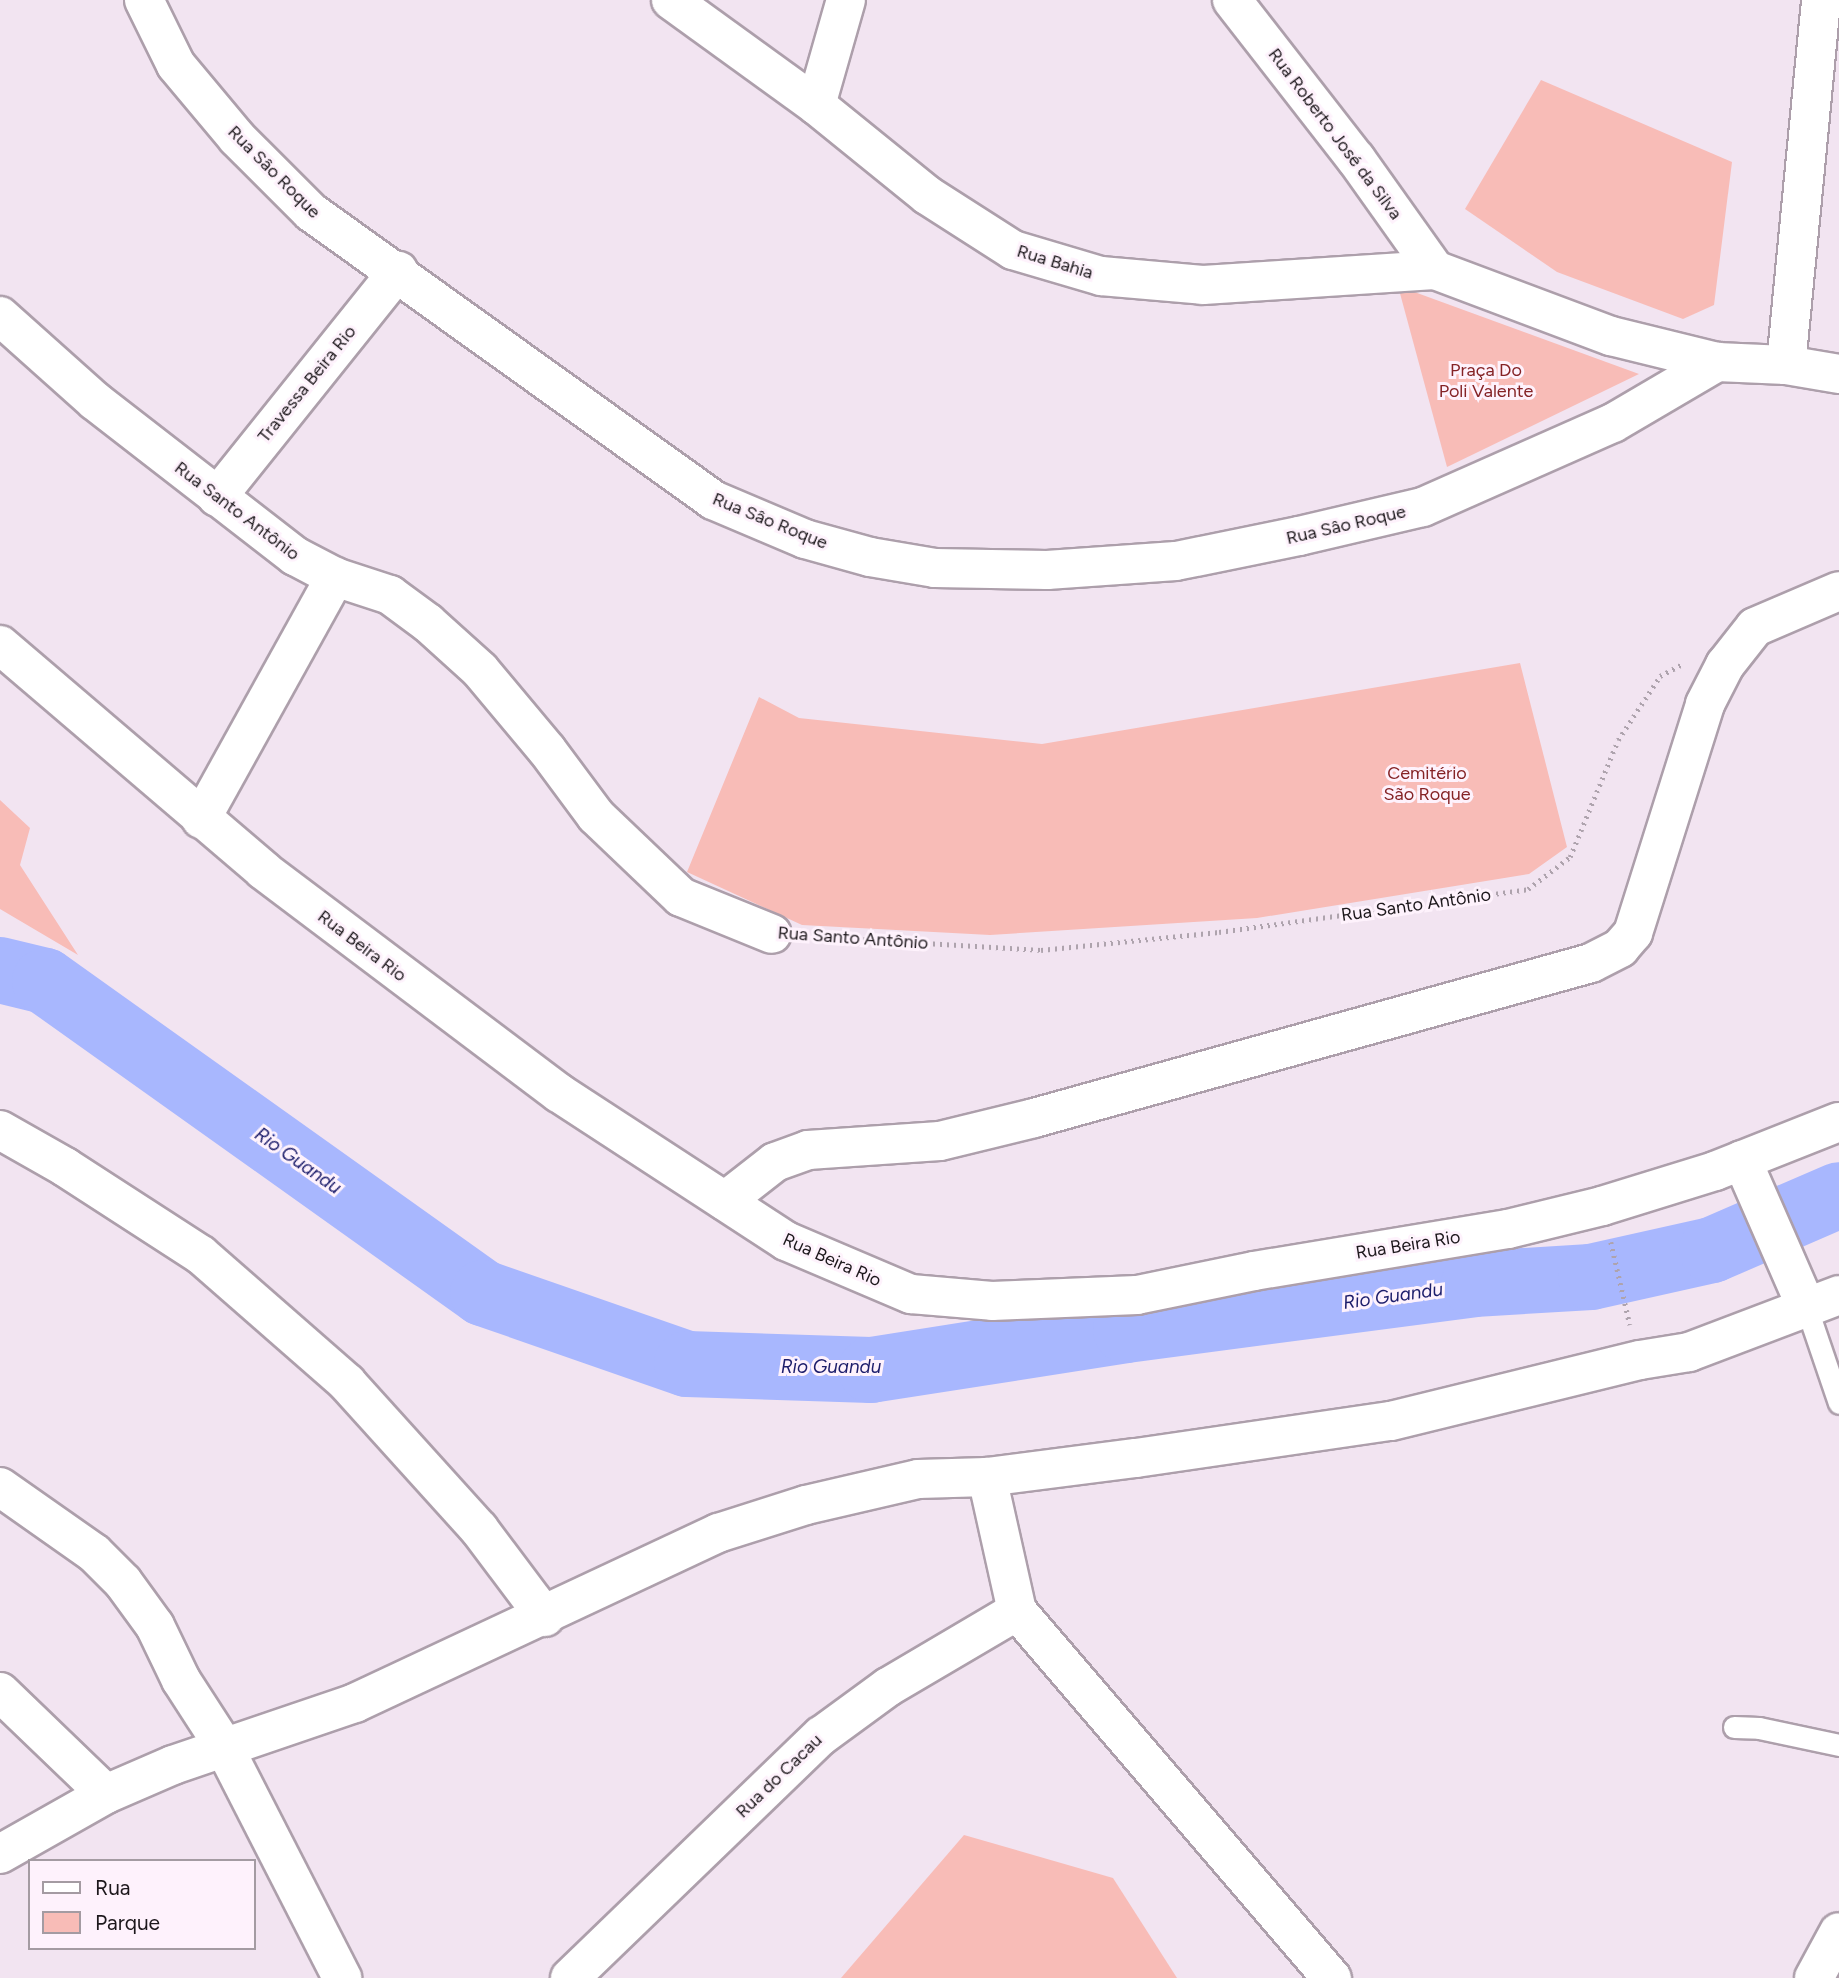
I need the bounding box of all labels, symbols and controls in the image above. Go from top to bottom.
street label: Rua Roberto José da Silva [1264,44,1406,224]
street label: Rua Sâo Roque [223,121,325,223]
street label: Rua Bahia [1014,240,1096,284]
street label: Travessa Beira Rio [253,321,361,447]
park label: Praça Do Poli Valente [1439,360,1533,402]
street label: Rua Santo Antônio [170,457,304,565]
street label: Rua Sâo Roque [709,488,831,554]
street label: Rua Sâo Roque [1284,501,1408,549]
park label: Cemitério São Roque [1383,763,1471,806]
street label: Rua Santo Antônio [1340,884,1492,926]
street label: Rua Beira Rio [313,906,411,986]
street label: Rua Santo Antônio [777,922,929,954]
water label: Rio Guandu [250,1123,346,1199]
street label: Rua Beira Rio [1354,1226,1462,1264]
street label: Rua Beira Rio [779,1229,885,1291]
water label: Rio Guandu [1342,1278,1444,1314]
water label: Rio Guandu [781,1356,881,1378]
street label: Rua do Cacau [731,1730,827,1822]
legend [28,1859,256,1950]
text: Rua [95,1875,131,1900]
text: Parque [95,1910,160,1935]

